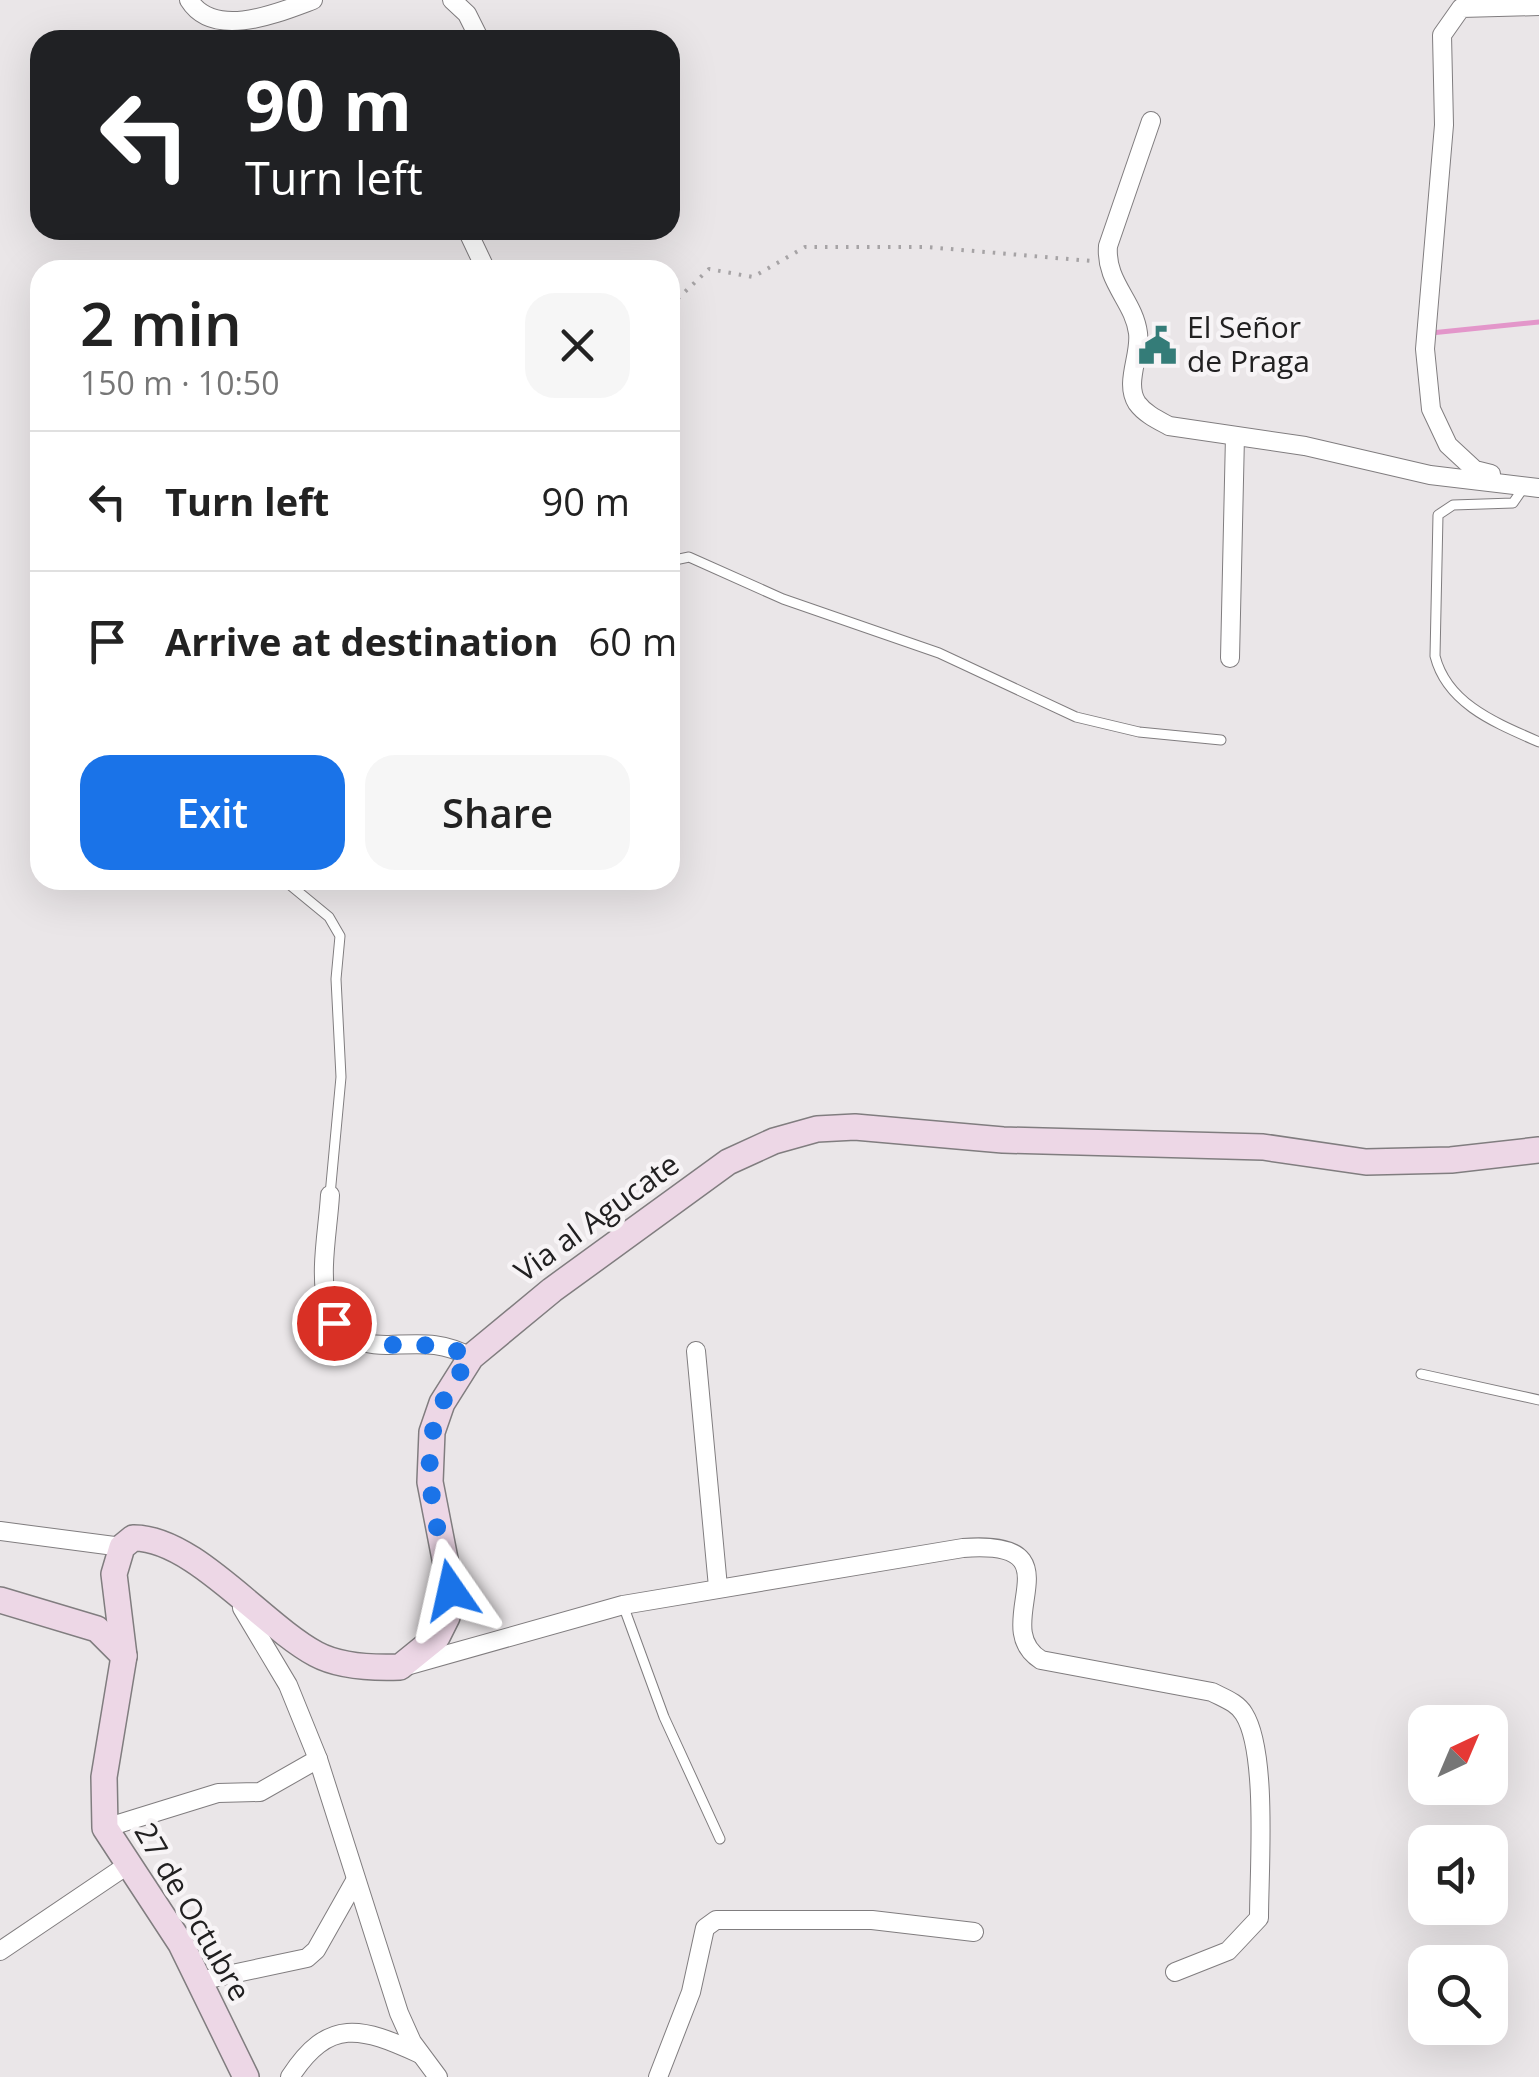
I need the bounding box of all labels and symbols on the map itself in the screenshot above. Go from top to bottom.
place label: El Señor de Praga [1187,306,1310,381]
public building icon: El Señor de Praga [1136,324,1178,366]
street label: Via al Agucate [506,1143,687,1290]
pin [292,1281,377,1366]
position arrow [399,1538,503,1642]
north arrow [1408,1705,1508,1805]
street label: 27 de Octubre [126,1815,261,2008]

